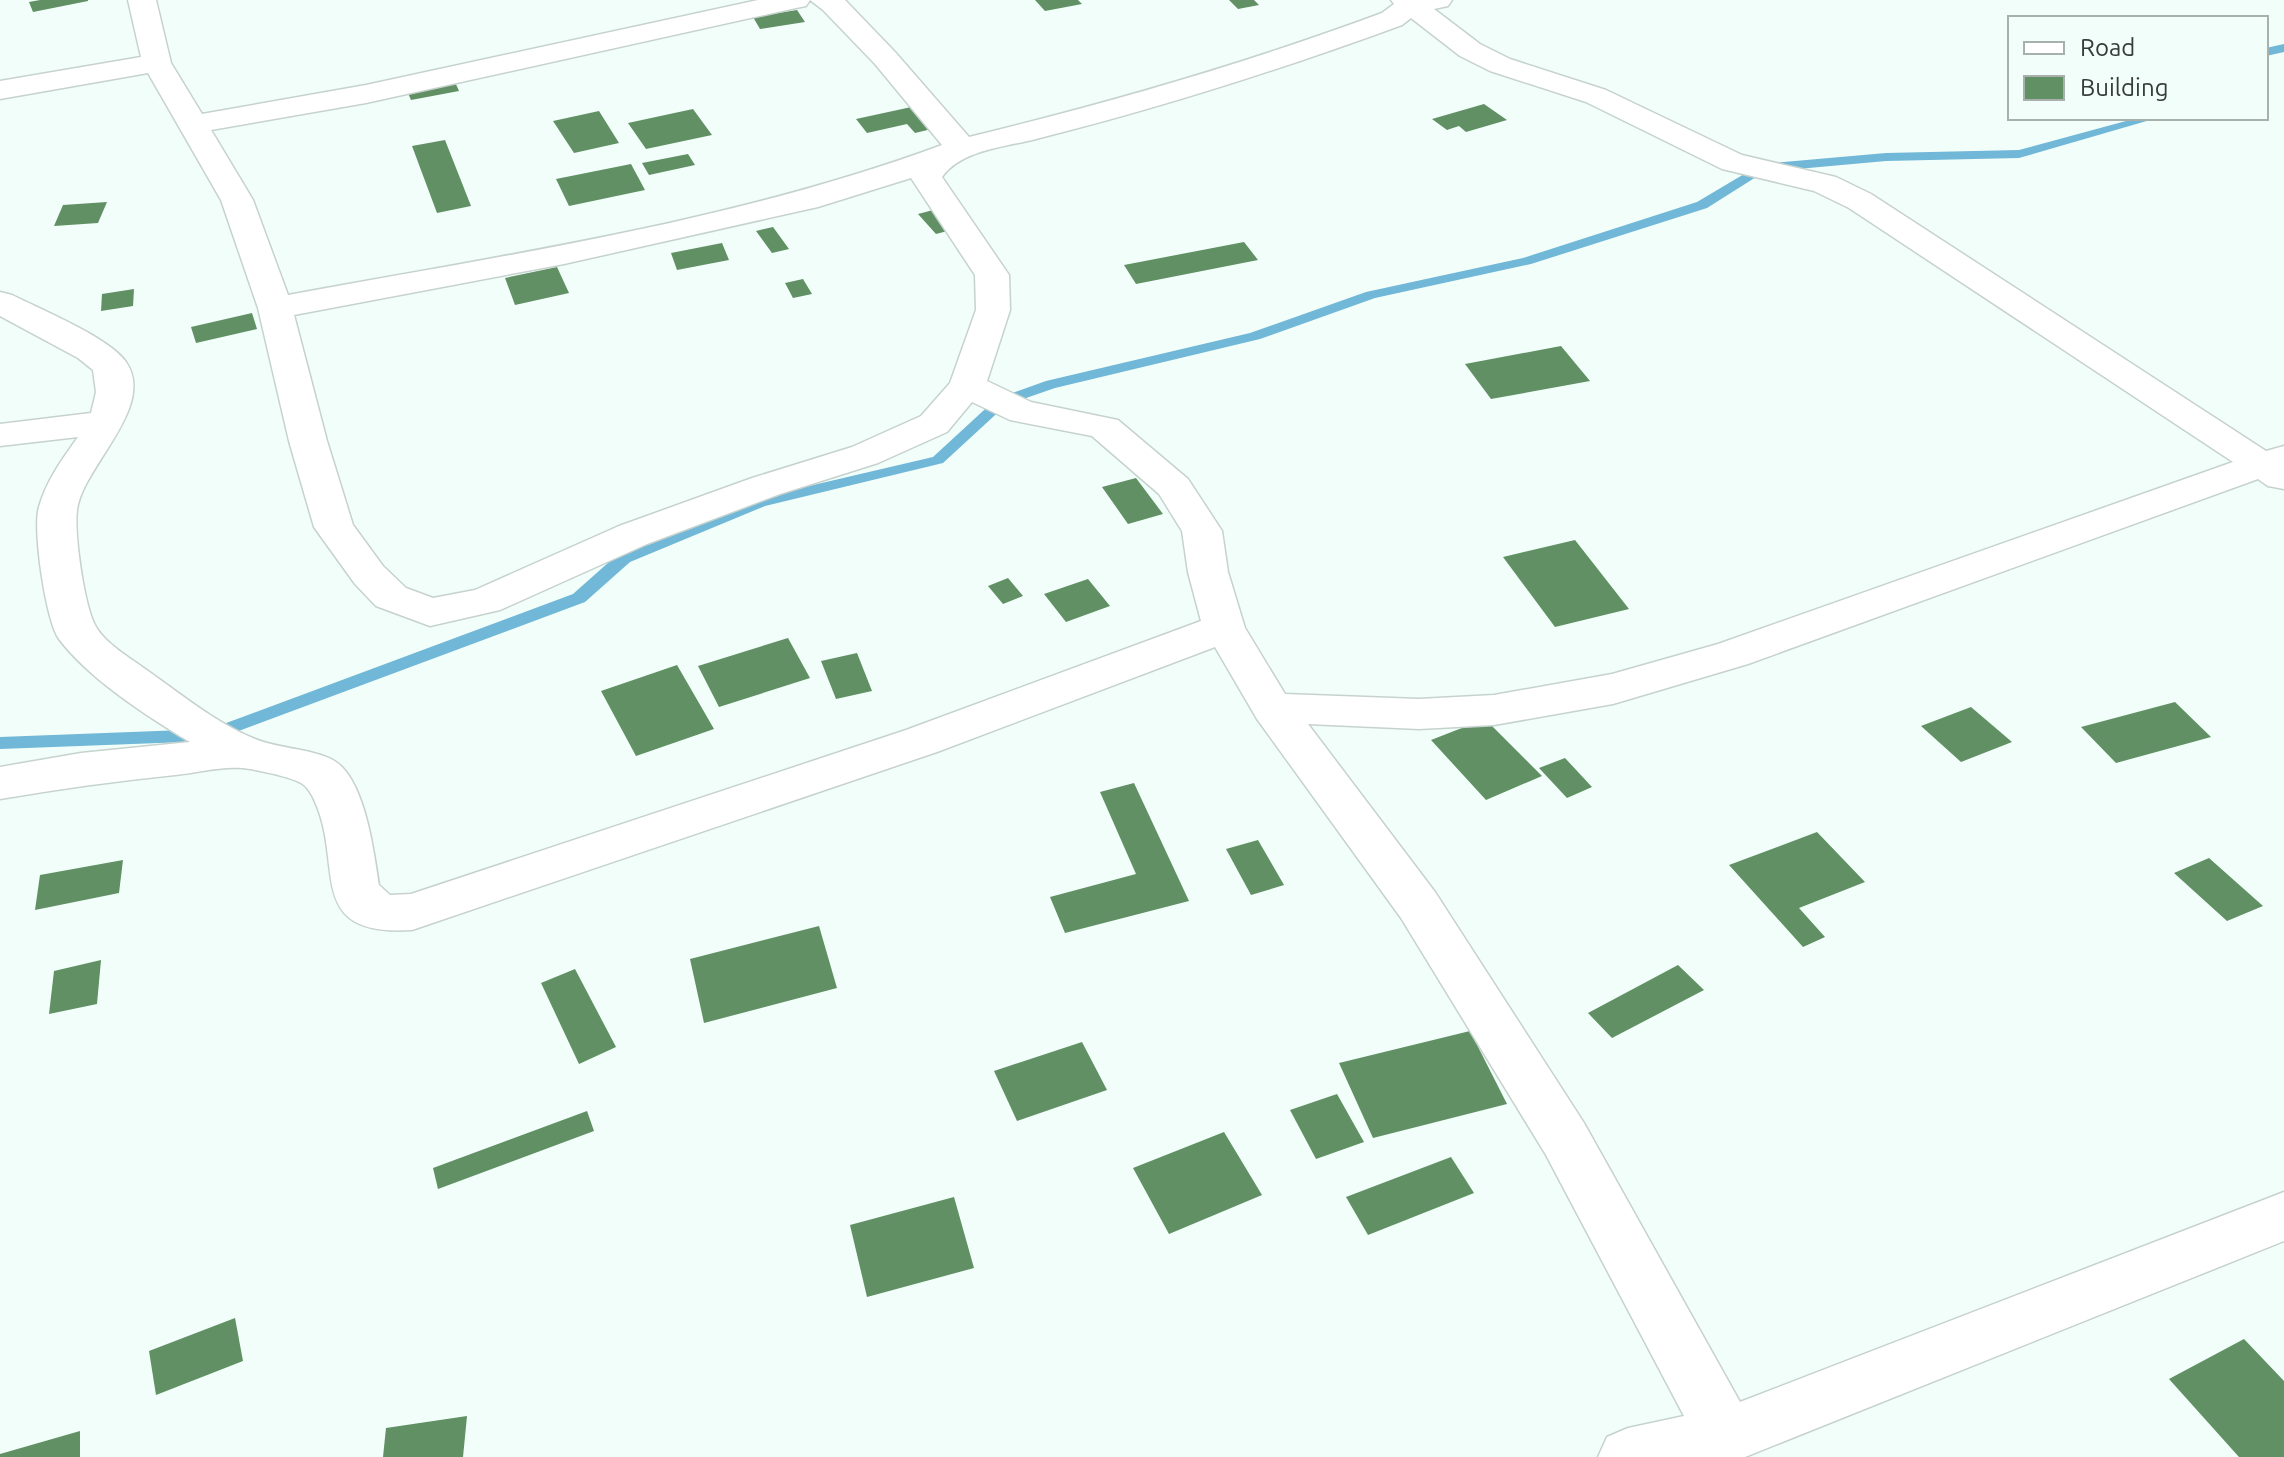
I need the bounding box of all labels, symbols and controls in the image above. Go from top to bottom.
legend [2008,16,2268,120]
text: Road [2080,34,2135,61]
text: Building [2080,74,2168,101]

